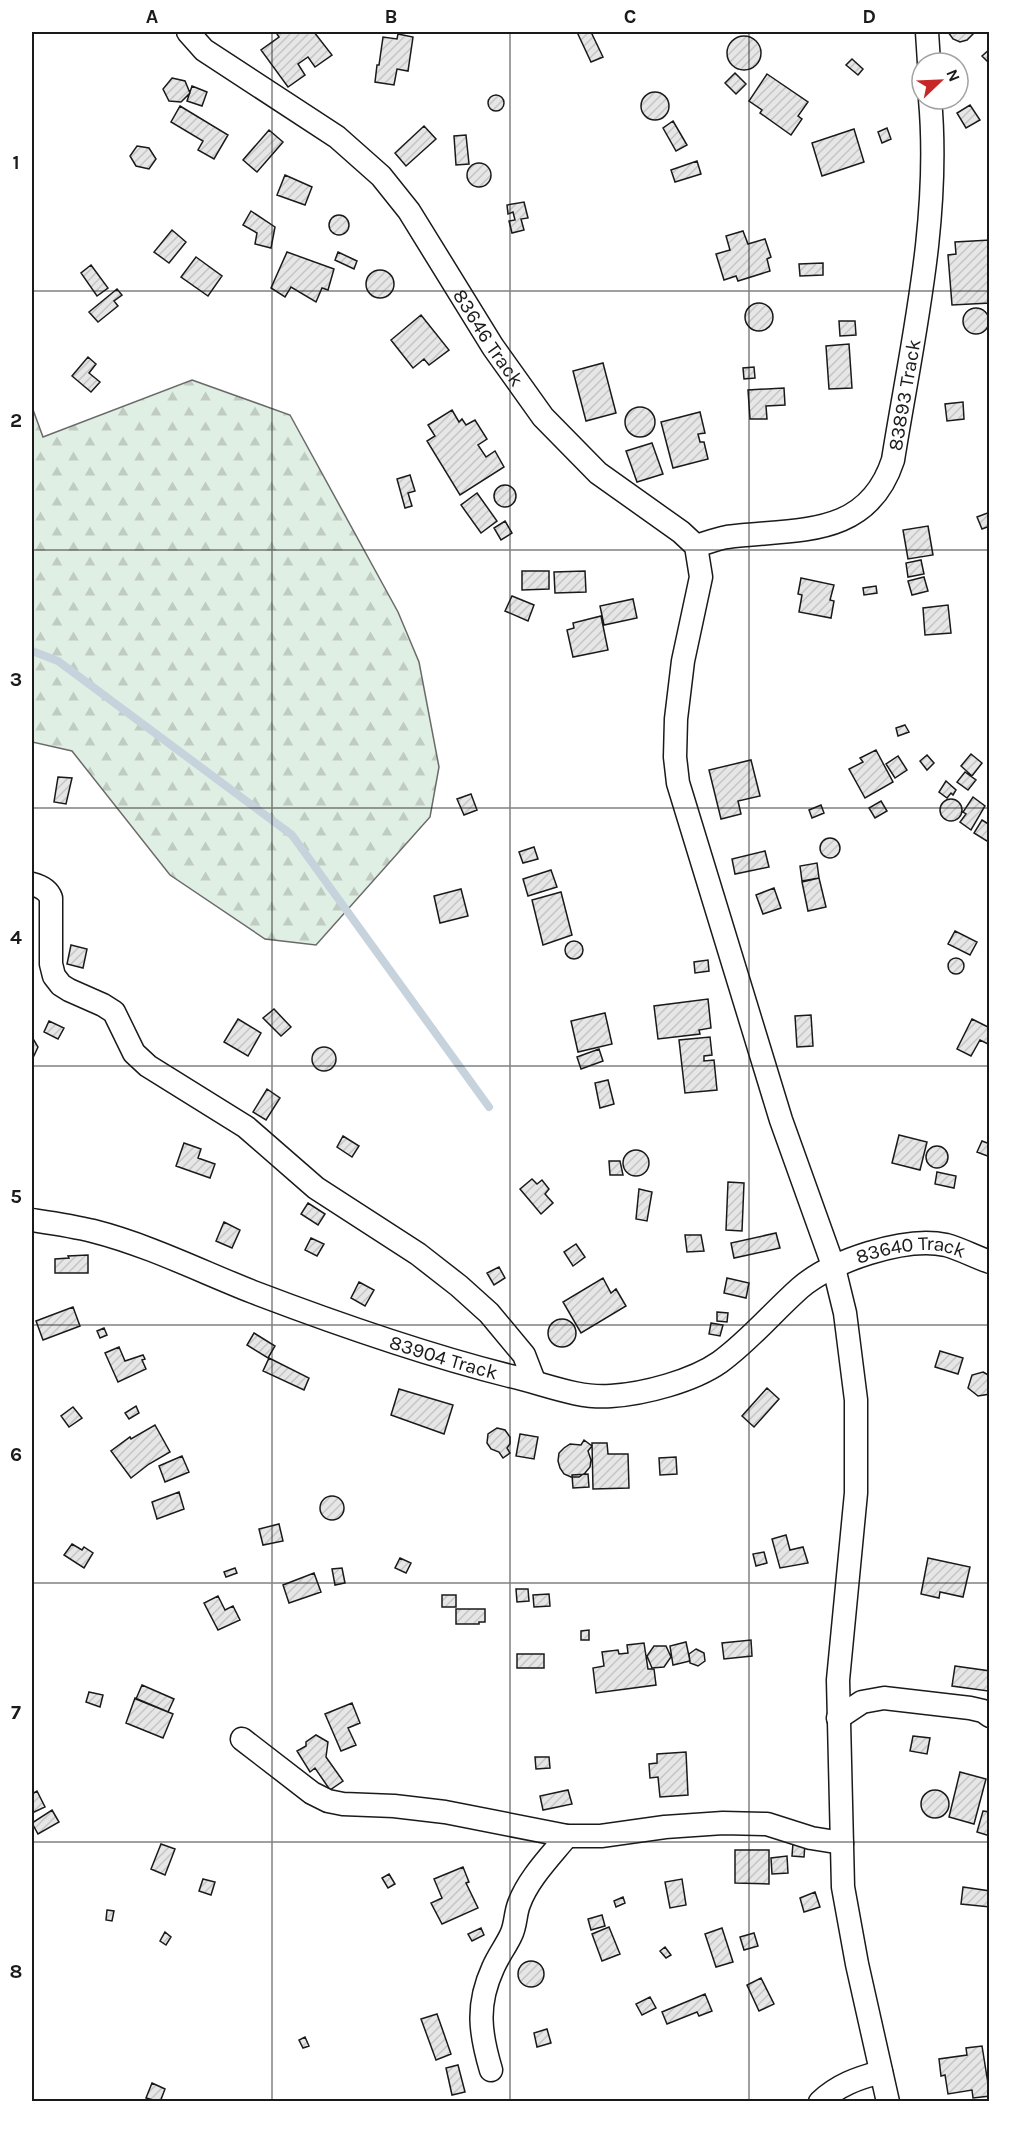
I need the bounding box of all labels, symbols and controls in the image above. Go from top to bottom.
text: A [146,5,159,28]
text: B [385,5,397,28]
text: C [624,5,636,28]
text: D [862,5,876,28]
north arrow [910,51,970,111]
text: N [942,66,964,84]
text: 1 [12,151,20,174]
street label: 83646 Track [448,285,528,391]
street label: 83893 Track [884,337,926,453]
text: 2 [10,409,22,432]
text: 3 [10,668,22,691]
text: 4 [10,926,22,949]
text: 5 [10,1185,22,1208]
street label: 83640 Track [853,1232,969,1269]
street label: 83904 Track [386,1331,500,1384]
text: 6 [10,1443,22,1466]
text: 7 [11,1701,21,1724]
text: 8 [10,1960,22,1983]

